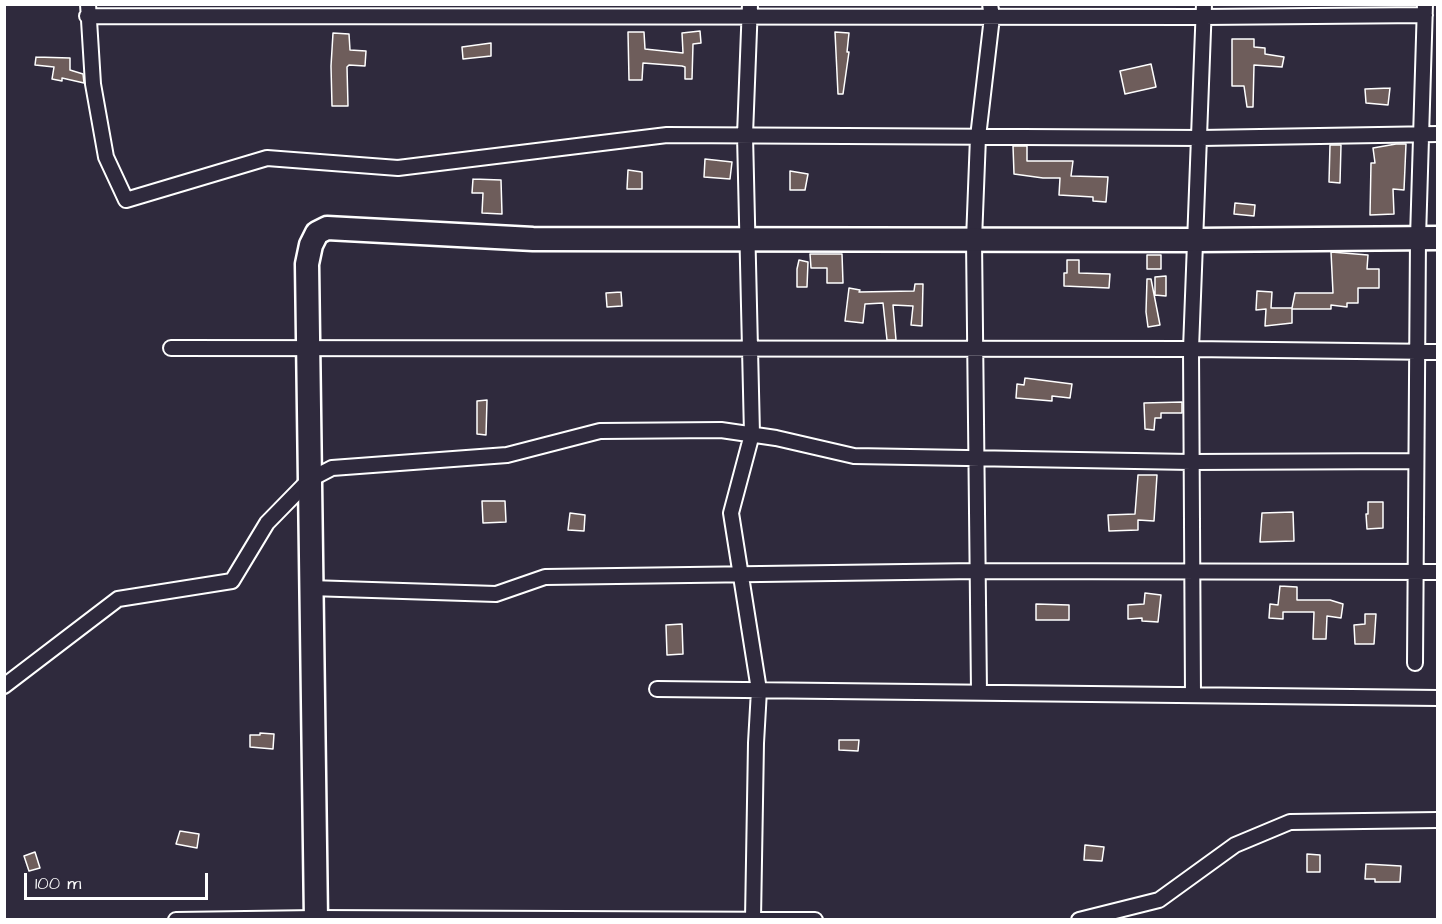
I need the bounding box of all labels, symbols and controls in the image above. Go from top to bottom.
scale bar [27,861,212,899]
text: 100 m [35,871,81,896]

